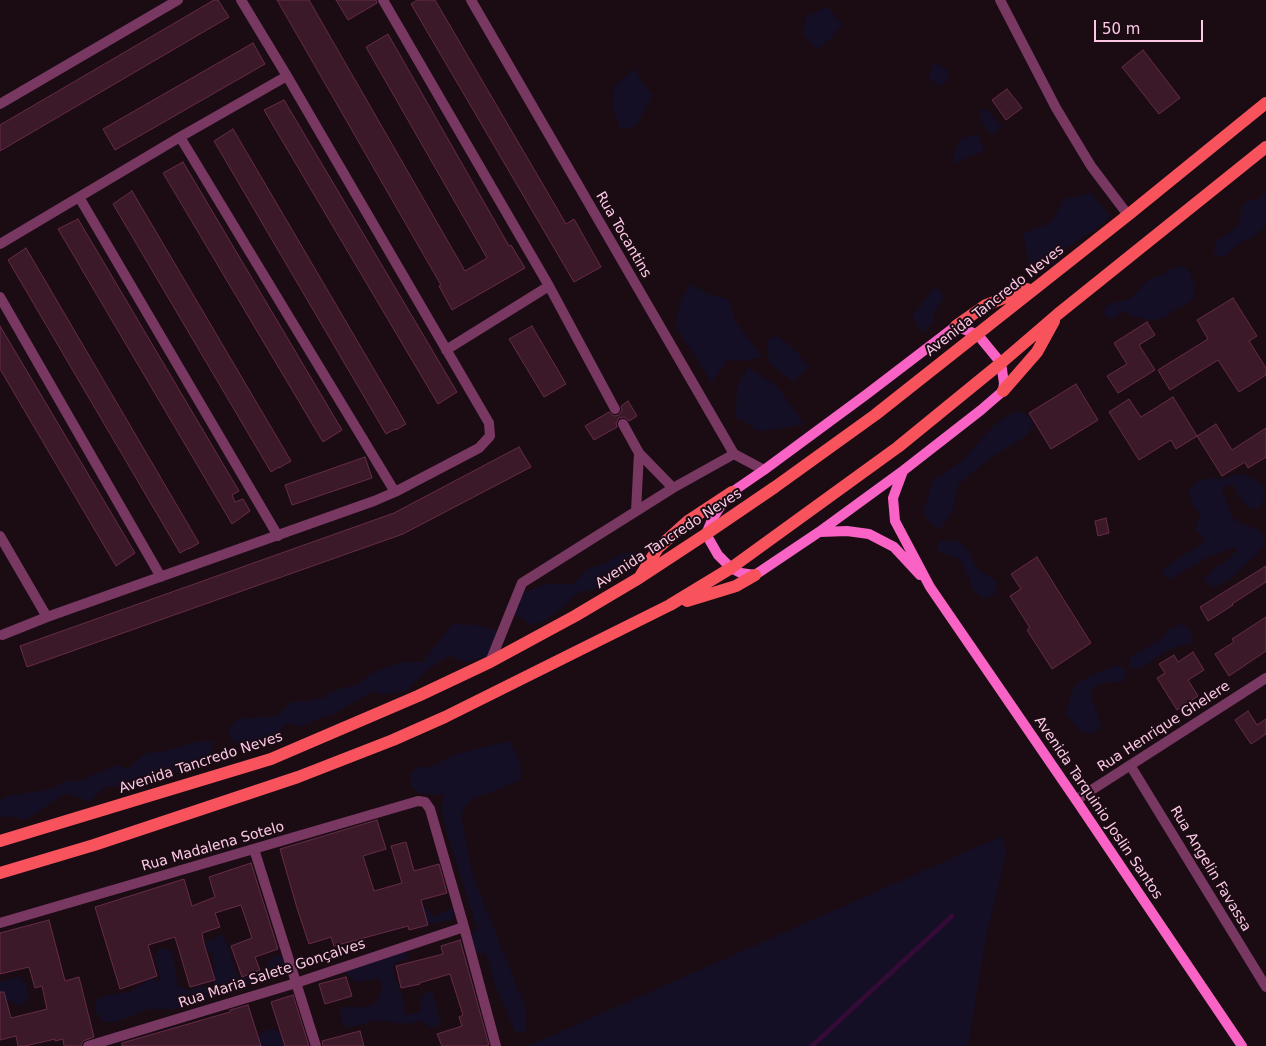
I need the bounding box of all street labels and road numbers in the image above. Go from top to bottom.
street label: Rua Tocantins [592,189,654,281]
street label: Avenida Tancredo Neves [922,242,1068,360]
street label: Avenida Tancredo Neves [593,485,745,593]
street label: Rua Henrique Ghelere [1095,678,1233,776]
street label: Avenida Tarquinio Joslin Santos [1030,713,1166,903]
street label: Avenida Tancredo Neves [117,729,285,797]
street label: Rua Angelin Favassa [1166,803,1254,935]
street label: Rua Madalena Sotelo [140,819,286,875]
street label: Rua Maria Salete Gonçalves [176,936,368,1012]

